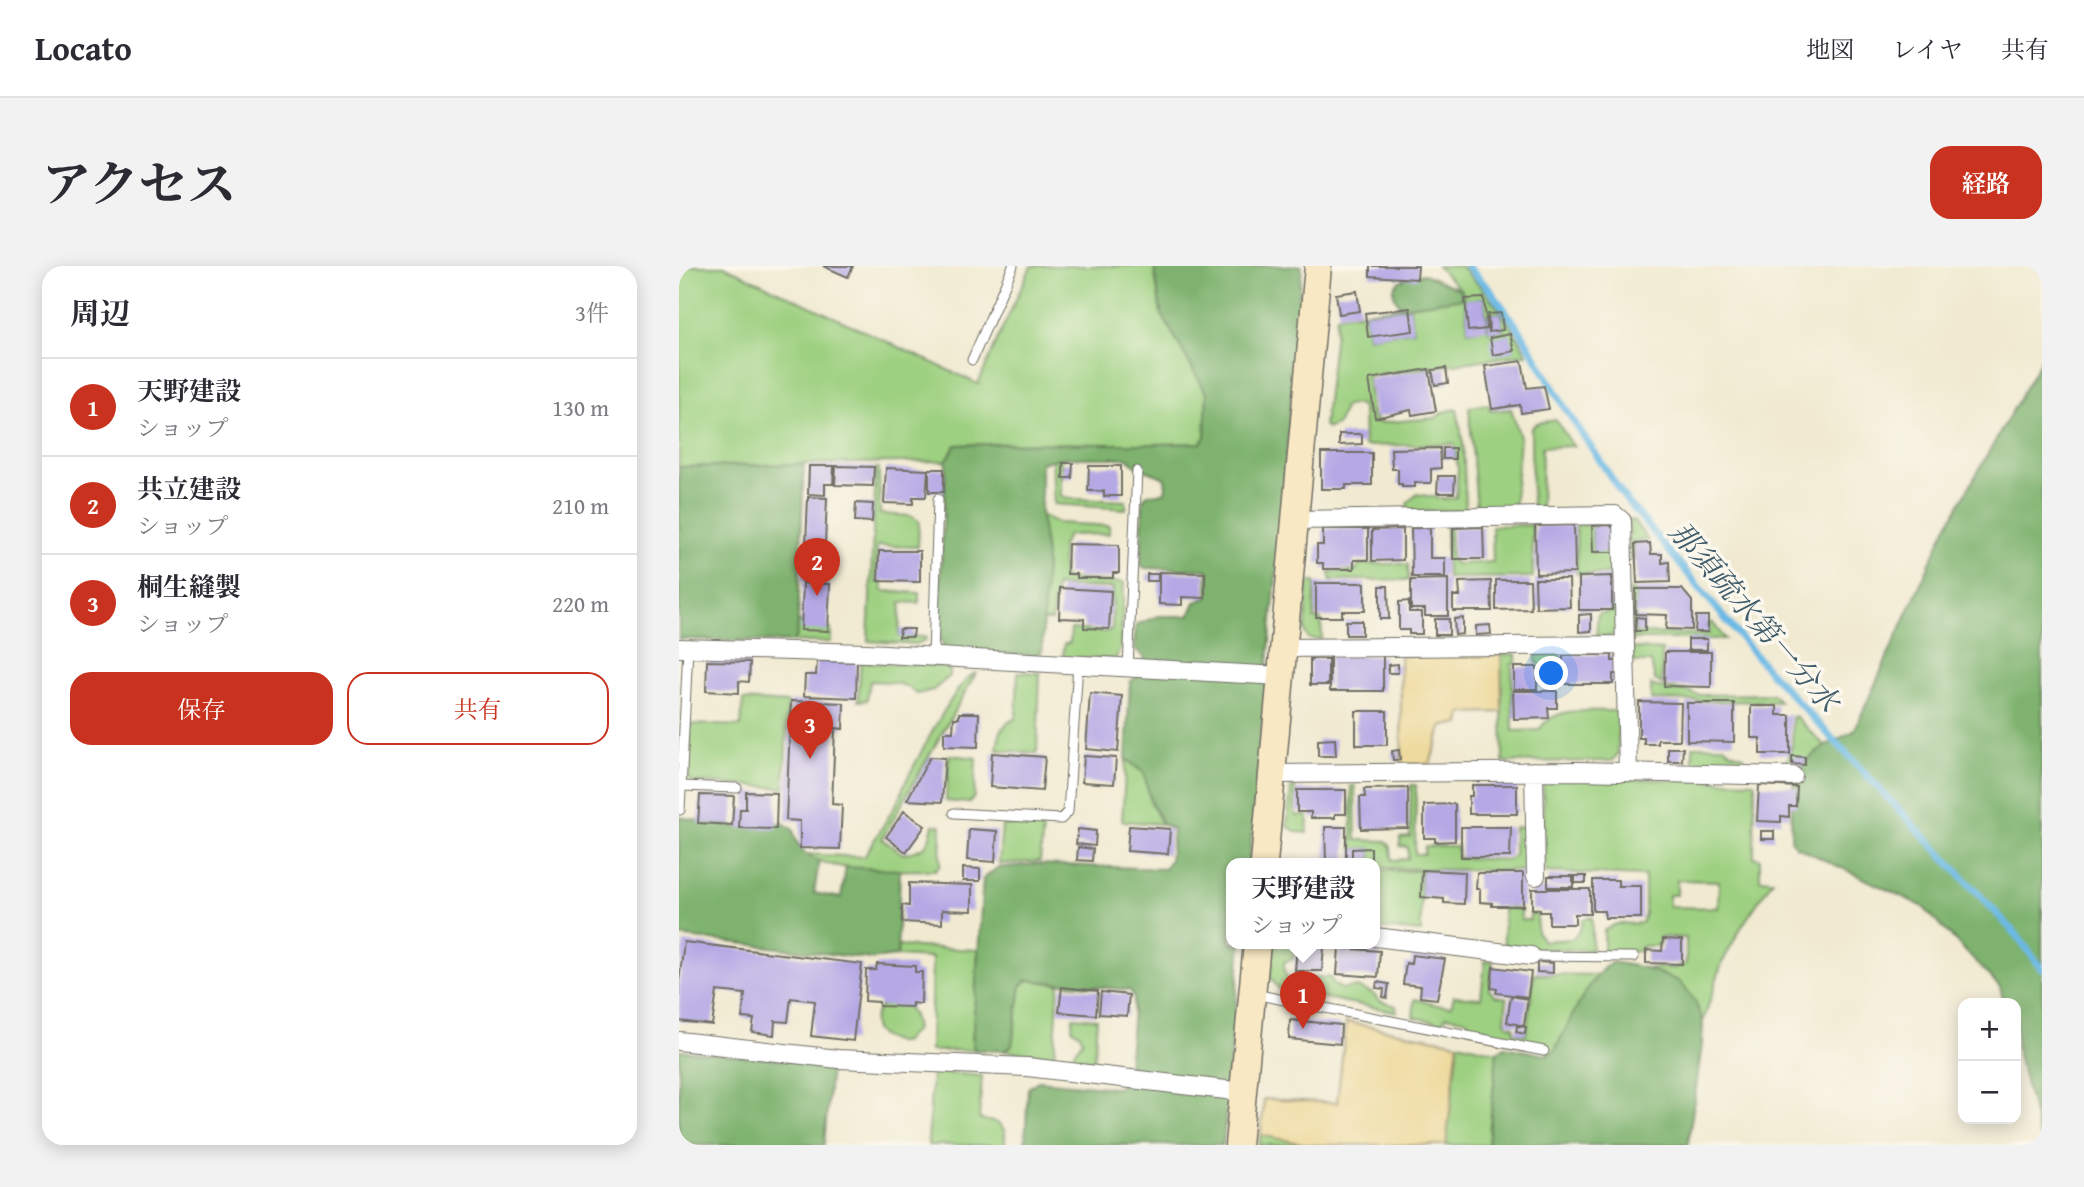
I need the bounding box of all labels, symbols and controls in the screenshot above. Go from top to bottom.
text: Locato [35,24,132,72]
text: 地図 [1806,32,1854,67]
text: レイヤ [1892,32,1963,67]
text: 共有 [2001,32,2049,67]
button: 経路 [1930,146,2042,219]
text: アクセス [42,147,237,219]
text: 周辺 [70,291,130,335]
text: 3件 [575,296,609,329]
text: 天野建設 [137,371,241,410]
text: 1 [87,391,99,424]
text: 130 m [552,391,609,424]
text: ショップ [137,411,229,444]
text: 共立建設 [137,469,241,508]
text: 2 [87,489,99,522]
text: 210 m [552,489,609,522]
text: ショップ [137,509,229,542]
water label: 那須疏水第一分水 [1660,511,1852,723]
pin: 2 [794,538,840,596]
text: 桐生縫製 [137,567,241,606]
text: 3 [87,587,99,620]
text: 220 m [552,587,609,620]
text: ショップ [137,607,229,640]
your location [1534,656,1568,690]
button: 保存 [70,672,333,745]
button: 共有 [347,672,609,745]
pin: 3 [787,701,833,759]
popup [1226,858,1380,949]
text: 天野建設 [1251,868,1355,907]
text: ショップ [1251,908,1343,941]
pin: 1 [1280,971,1326,1029]
map controls [1958,998,2021,1124]
button: + [1958,998,2021,1061]
button: − [1958,1061,2021,1124]

